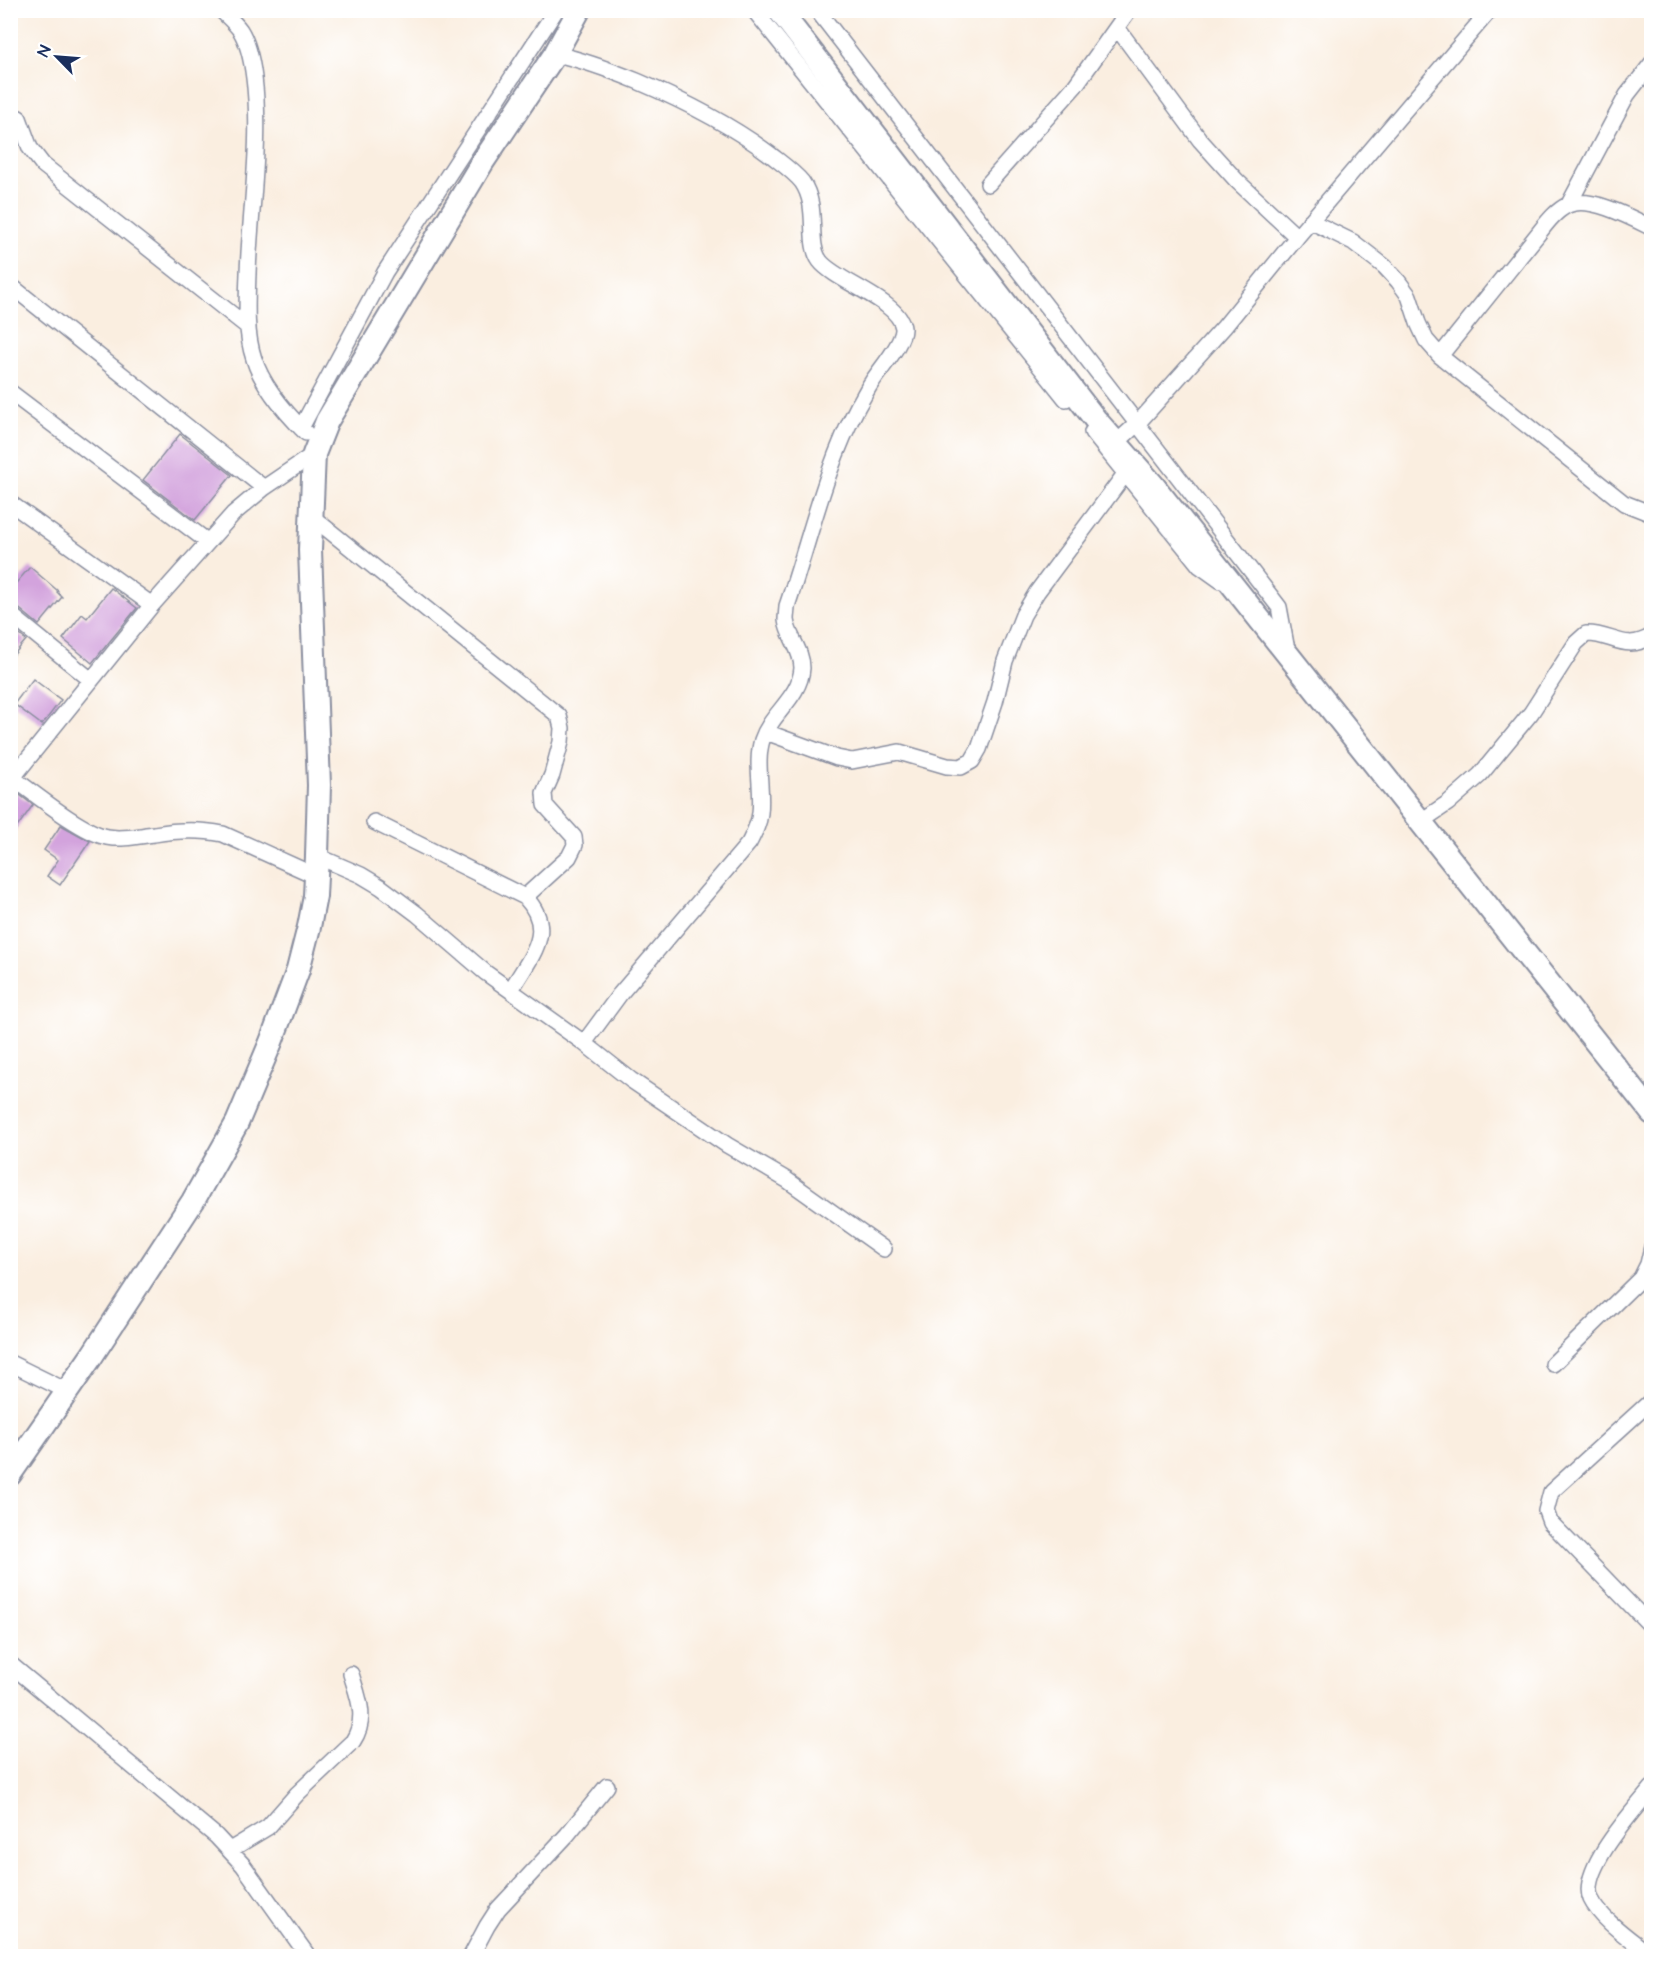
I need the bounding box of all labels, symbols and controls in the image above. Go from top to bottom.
north arrow [27,27,87,87]
text: N [32,42,56,60]

